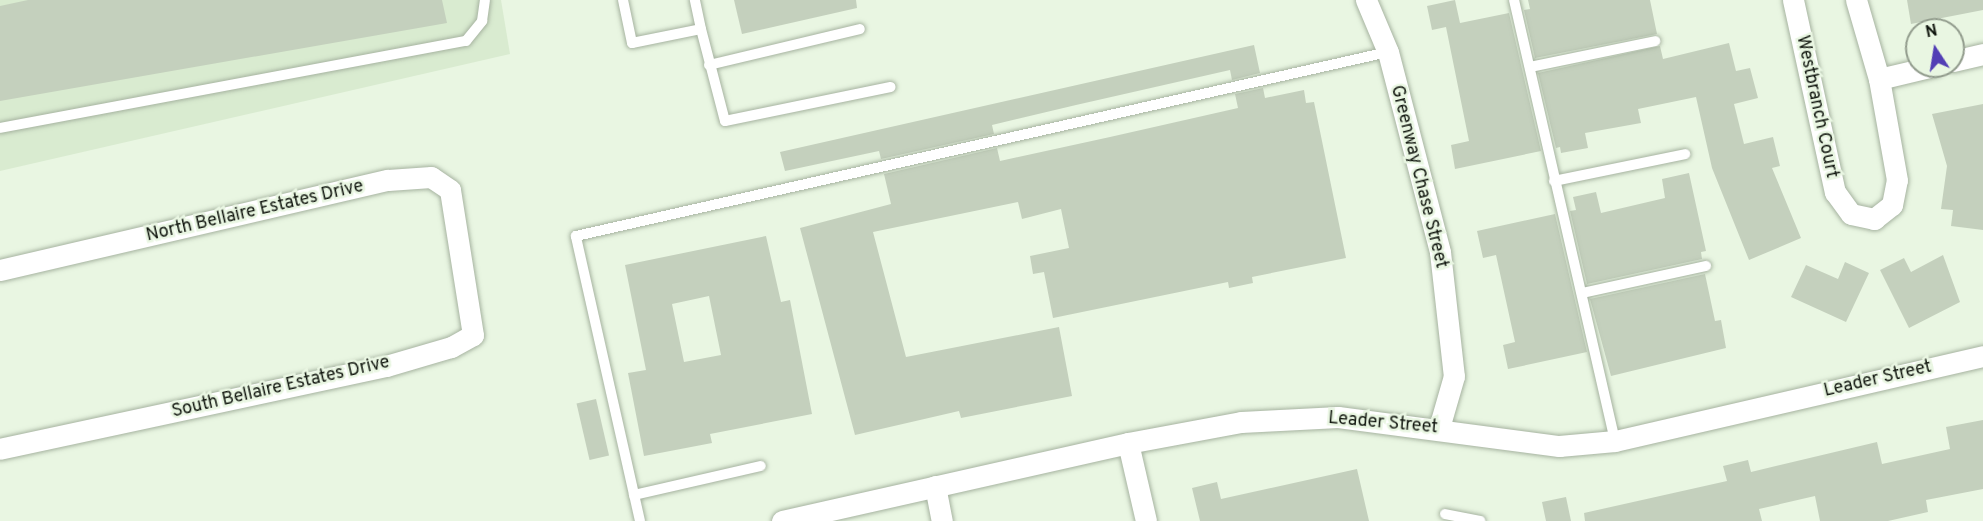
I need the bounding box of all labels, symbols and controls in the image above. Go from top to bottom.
north arrow [1905,18,1965,78]
text: N [1924,21,1939,43]
street label: Westbranch Court [1790,34,1842,180]
street label: Greenway Chase Street [1385,83,1451,271]
street label: North Bellaire Estates Drive [144,176,366,248]
street label: South Bellaire Estates Drive [170,352,392,424]
street label: Leader Street [1822,357,1934,403]
street label: Leader Street [1327,408,1439,440]

